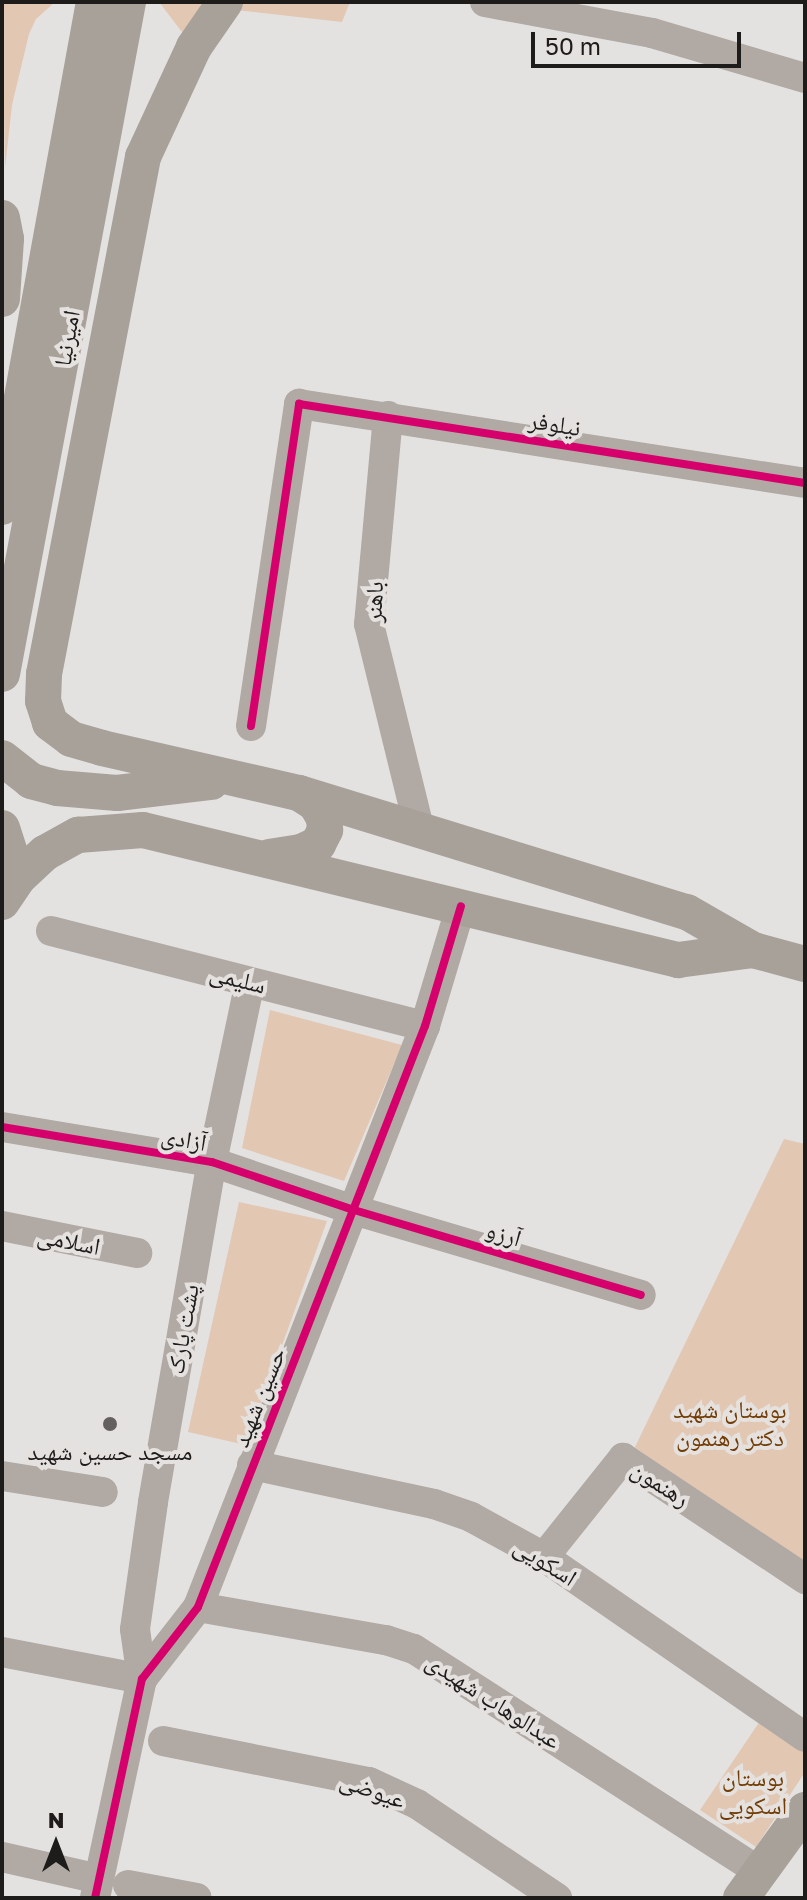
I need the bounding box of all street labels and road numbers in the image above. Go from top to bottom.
street label: امیرنیا [47,308,85,368]
street label: نیلوفر [527,405,583,441]
street label: باهنر [358,581,388,623]
street label: سلیمی [207,957,269,999]
street label: آزادی [159,1120,209,1156]
street label: آرزو [483,1214,525,1252]
street label: اسلامی [35,1220,103,1260]
street label: پشت پارک [160,1282,204,1376]
street label: حسین شهید [225,1343,291,1451]
street label: رهنمون [626,1454,696,1512]
street label: اسکویی [509,1531,583,1591]
street label: عبدالوهاب شهیدی [421,1646,567,1754]
street label: عیوضی [336,1764,410,1814]

